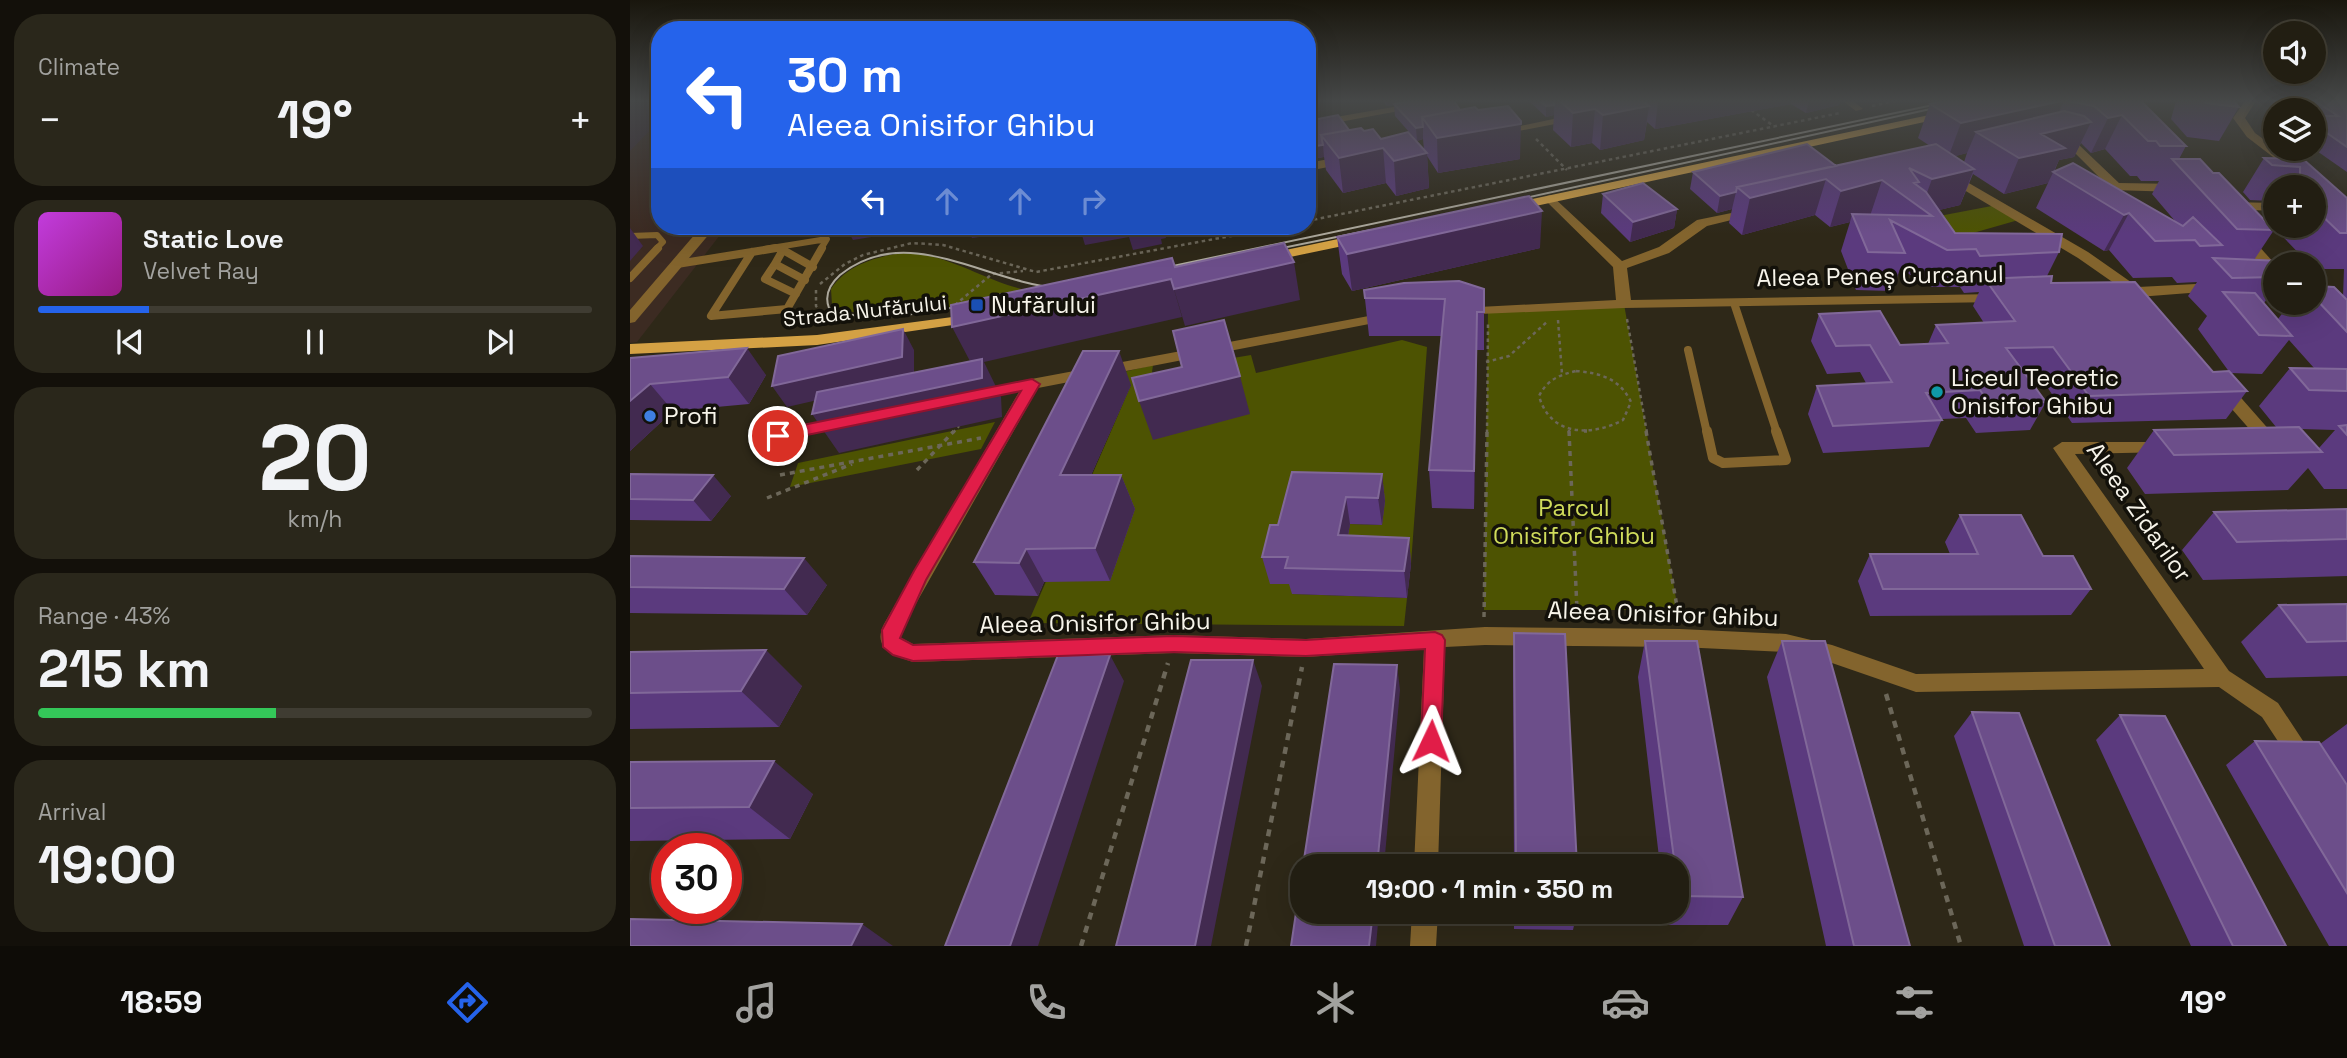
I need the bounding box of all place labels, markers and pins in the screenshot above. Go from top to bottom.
place label: Nufărului [991,289,1096,320]
marker: Nufărului [969,297,985,313]
place label: Liceul Teoretic Onisifor Ghibu [1951,362,2119,421]
marker: Liceul Teoretic Onisifor Ghibu [1929,384,1945,400]
place label: Profi [664,400,717,431]
pin [748,406,808,466]
marker: Profi [642,408,658,424]

